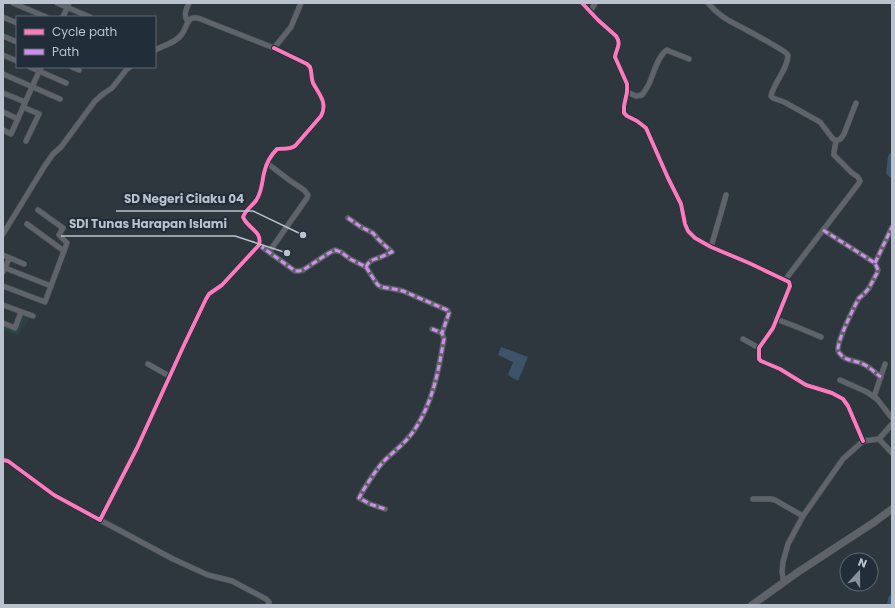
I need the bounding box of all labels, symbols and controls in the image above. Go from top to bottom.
legend [16,16,156,68]
text: Cycle path [52,23,117,40]
text: Path [52,43,79,60]
callout: SD Negeri Cilaku 04 [116,187,253,211]
text: SD Negeri Cilaku 04 [124,190,244,207]
callout: SDI Tunas Harapan Islami [61,212,235,236]
text: SDI Tunas Harapan Islami [69,215,227,232]
north arrow [839,552,879,592]
text: N [856,554,869,572]

